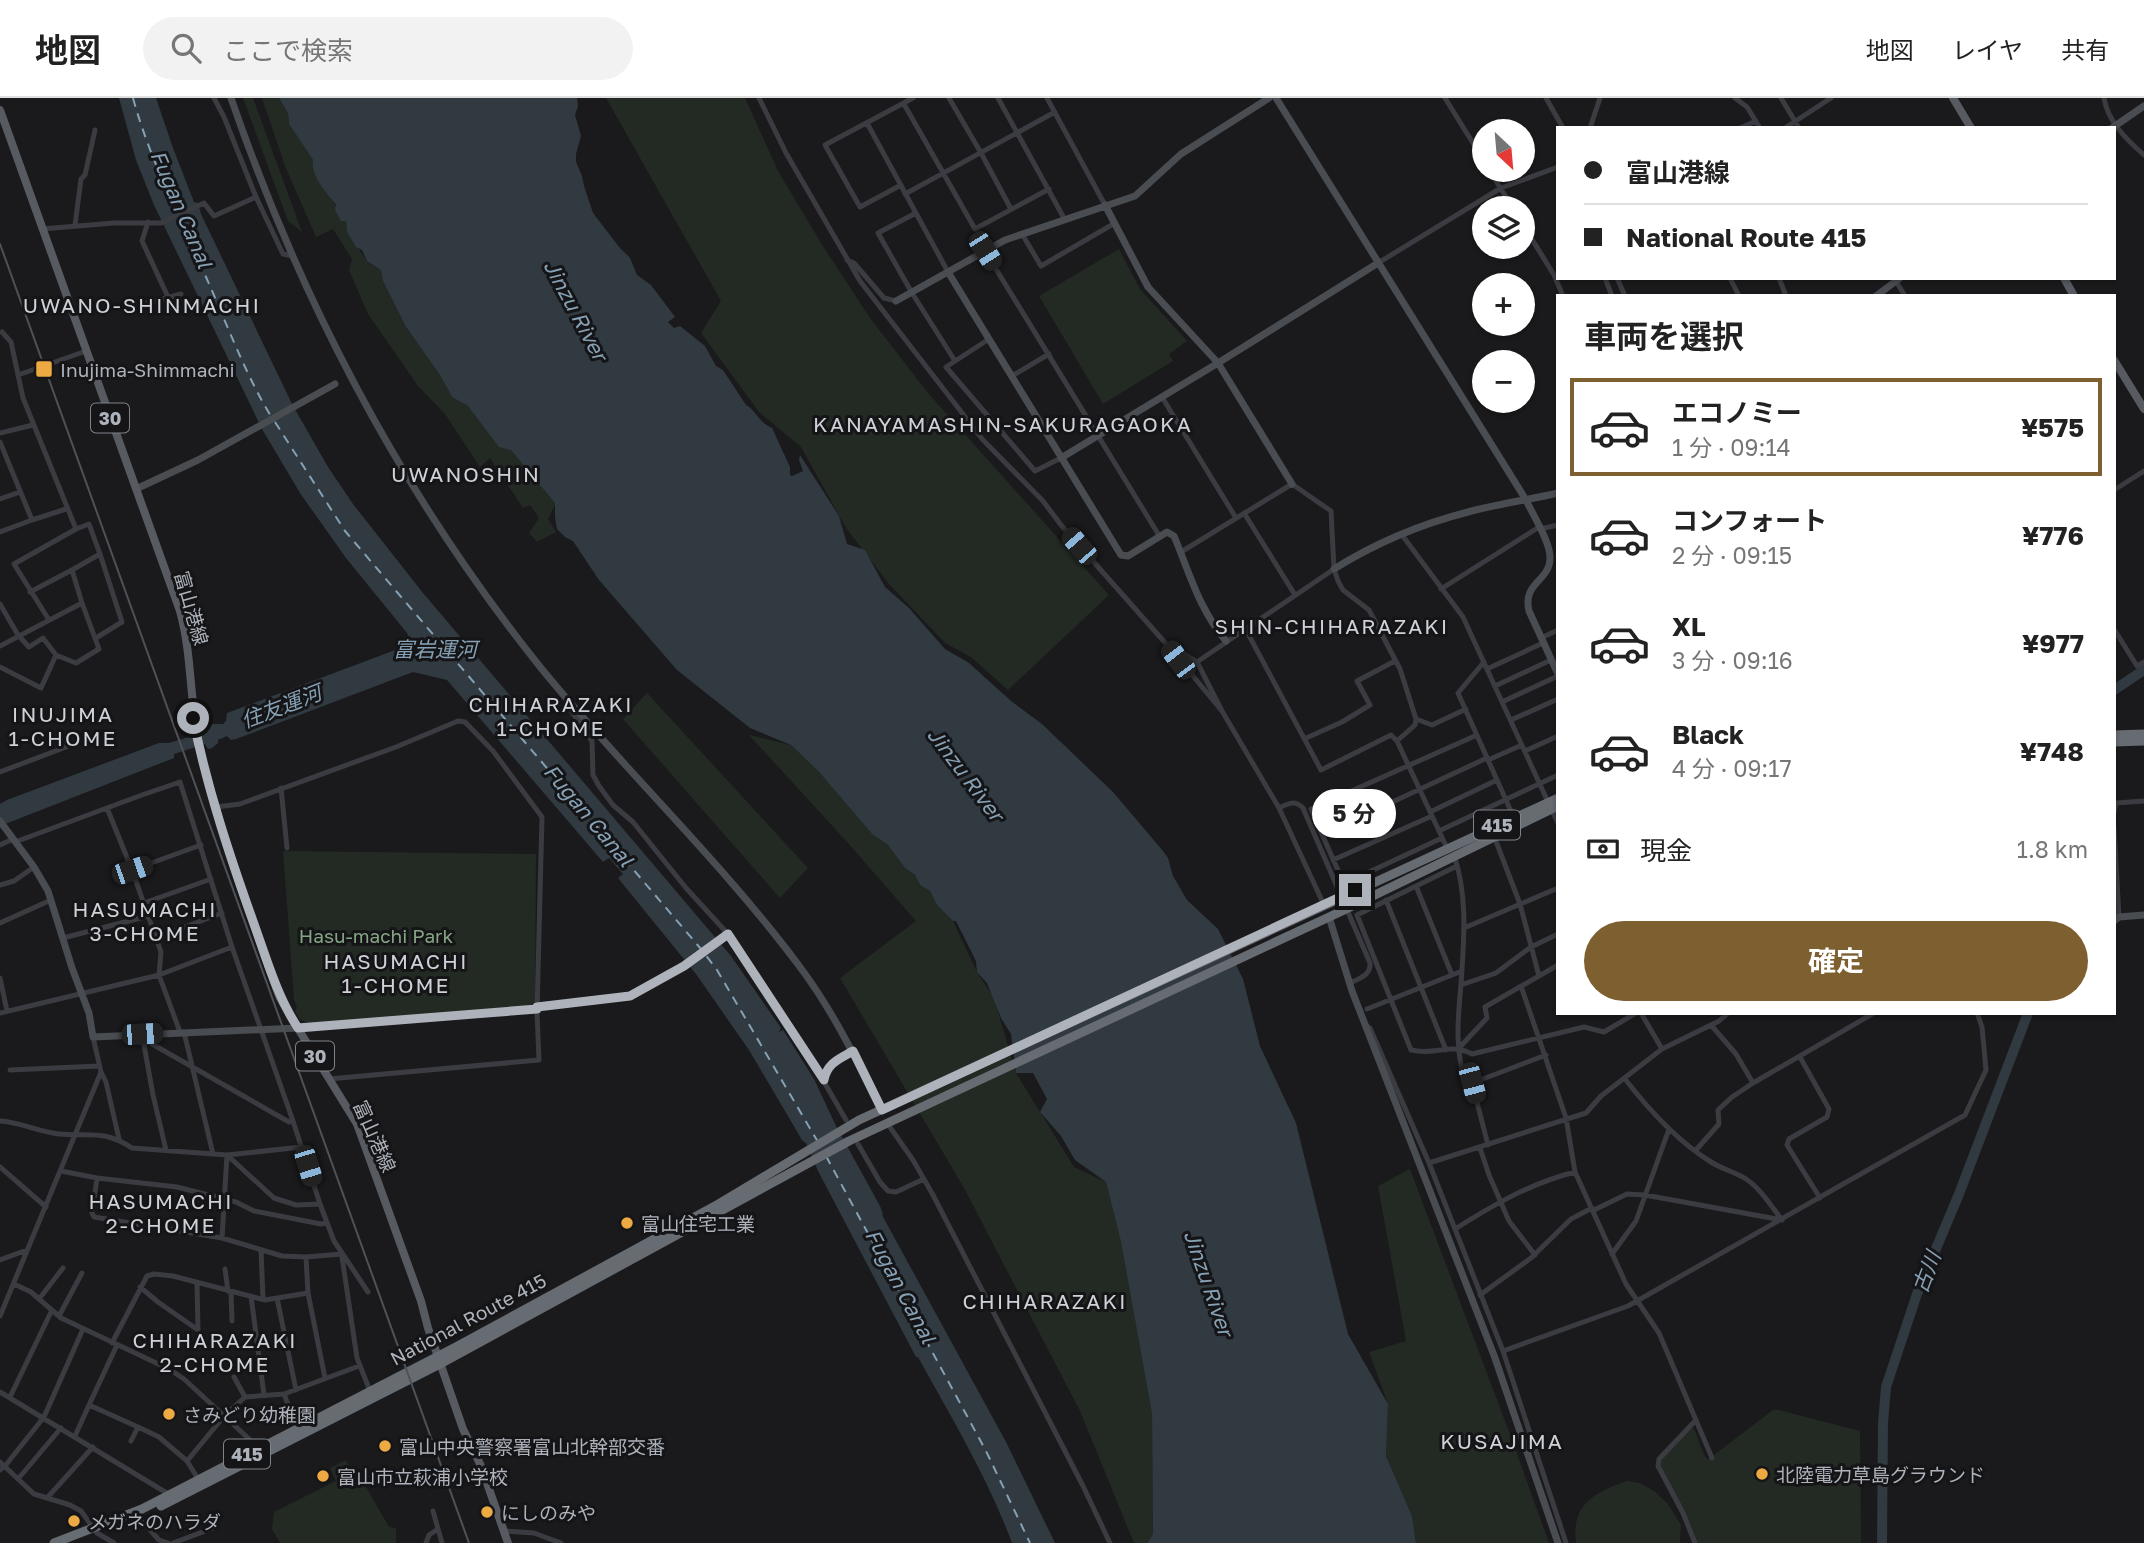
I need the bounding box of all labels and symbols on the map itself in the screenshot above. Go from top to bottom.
north arrow [1472,119,1535,182]
water label: Fugan Canal [145,146,219,273]
car [965,228,1006,274]
water label: Jinzu River [539,255,615,367]
district label: UWANO-SHINMACHI [23,292,261,318]
place label: Inujima-Shimmachi [60,358,235,381]
marker: Inujima-Shimmachi [34,359,54,379]
road number: 30 [91,404,129,432]
district label: KANAYAMASHIN-SAKURAGAOKA [813,411,1193,437]
district label: UWANOSHIN [391,461,541,487]
car [1058,523,1101,569]
street label: 富山港線 [170,568,214,648]
district label: SHIN-CHIHARAZAKI [1215,613,1449,639]
water label: 富岩運河 [393,636,481,662]
car [1157,637,1200,683]
water label: 住友運河 [237,677,329,733]
district label: CHIHARAZAKI 1-CHOME [469,691,633,741]
district label: INUJIMA 1-CHOME [9,701,117,751]
route start [177,702,209,734]
water label: Jinzu River [922,722,1011,828]
water label: Fugan Canal [539,758,640,873]
callout: 5 分 [1313,788,1397,838]
road number: 415 [1474,810,1520,840]
car [109,853,156,887]
route end [1339,874,1371,906]
district label: HASUMACHI 3-CHOME [72,896,218,946]
park label: Hasu-machi Park [299,924,454,947]
district label: HASUMACHI 1-CHOME [323,948,469,998]
car [121,1022,164,1046]
road number: 30 [296,1042,334,1071]
car [1457,1060,1488,1106]
street label: 富山港線 [349,1097,401,1175]
car [292,1143,325,1189]
district label: HASUMACHI 2-CHOME [88,1188,234,1238]
place label: 富山住宅工業 [641,1212,755,1235]
marker: 富山住宅工業 [619,1215,635,1231]
water label: Fugan Canal [860,1224,943,1349]
water label: Jinzu River [1179,1227,1240,1342]
water label: 古川 [1906,1246,1946,1296]
street label: National Route 415 [386,1268,550,1370]
district label: CHIHARAZAKI [963,1288,1127,1314]
district label: CHIHARAZAKI 2-CHOME [133,1327,297,1377]
place label: さみどり幼稚園 [183,1403,316,1426]
marker: さみどり幼稚園 [161,1406,177,1422]
district label: KUSAJIMA [1440,1428,1564,1454]
place label: 富山中央警察署富山北幹部交番 [399,1435,665,1458]
marker: 富山中央警察署富山北幹部交番 [377,1438,393,1454]
road number: 415 [224,1440,270,1469]
place label: 北陸電力草島グラウンド [1776,1463,1985,1486]
place label: 富山市立萩浦小学校 [337,1465,508,1488]
marker: 北陸電力草島グラウンド [1754,1466,1770,1482]
marker: 富山市立萩浦小学校 [315,1468,331,1484]
place label: にしのみや [501,1501,596,1524]
marker: にしのみや [479,1504,495,1520]
place label: メガネのハラダ [88,1510,221,1533]
marker: メガネのハラダ [66,1513,82,1529]

